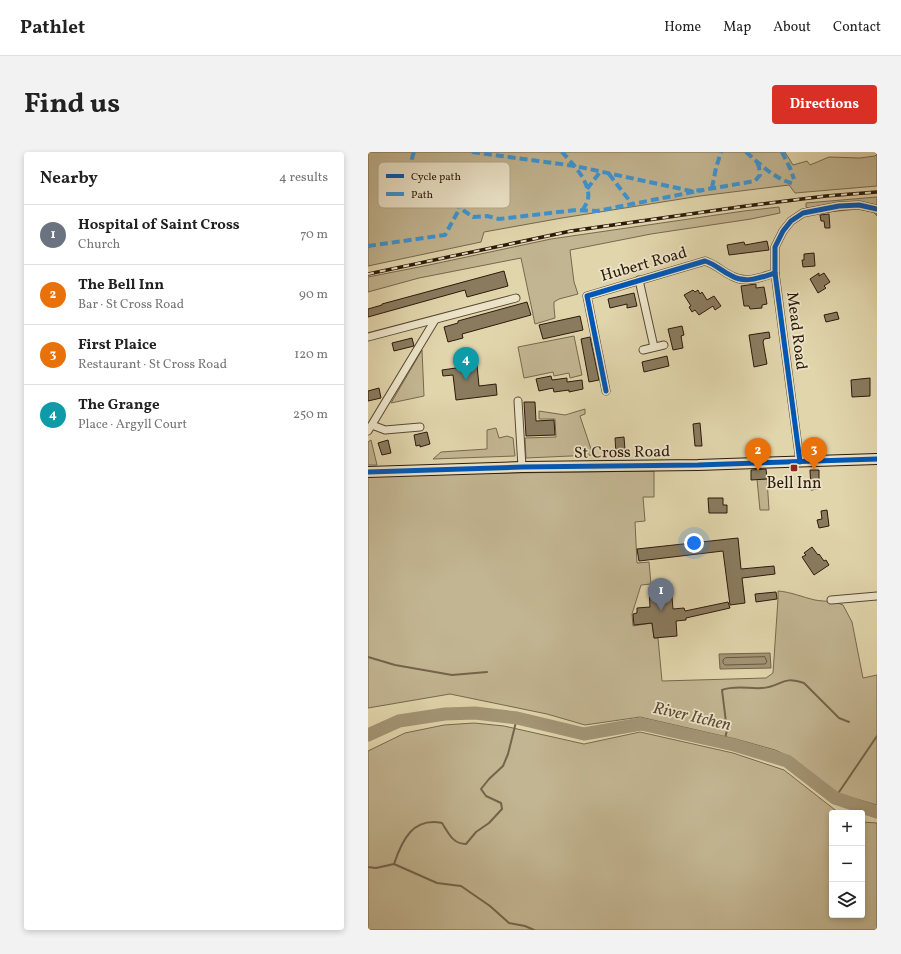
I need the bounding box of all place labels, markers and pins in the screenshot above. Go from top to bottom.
pin: 4 [453,347,479,380]
pin: 3 [801,437,827,470]
pin: 2 [745,438,771,471]
marker: Bell Inn [789,463,799,473]
place label: Bell Inn [766,473,822,495]
pin: 1 [648,578,674,611]

